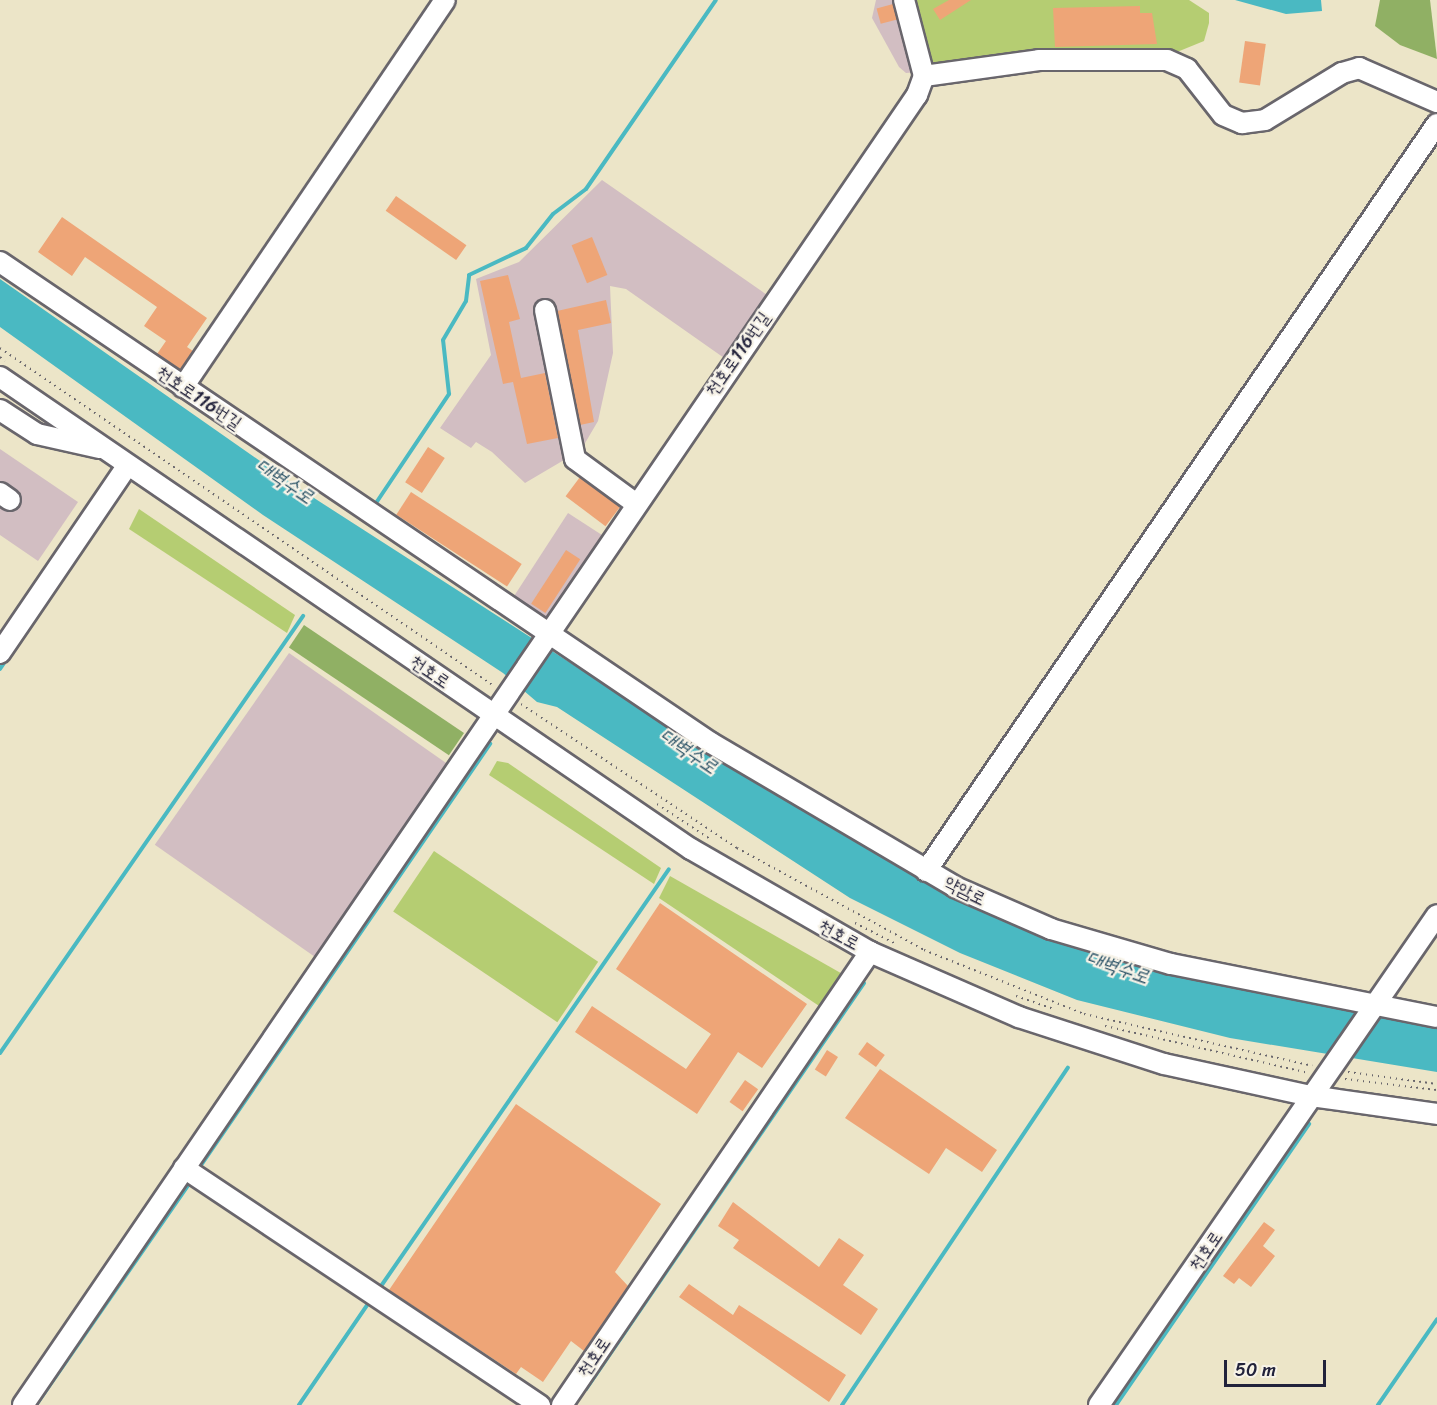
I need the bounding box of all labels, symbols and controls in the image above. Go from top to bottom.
street label: 천호로116번길 [701,308,775,400]
street label: 천호로116번길 [152,362,246,434]
water label: 대벽수로 [252,453,318,509]
street label: 천호로 [406,651,454,693]
water label: 대벽수로 [656,723,722,779]
street label: 약암로 [941,872,989,910]
street label: 천호로 [815,915,863,955]
water label: 대벽수로 [1084,945,1152,989]
street label: 천호로 [1185,1227,1227,1275]
street label: 천호로 [573,1333,615,1381]
scale bar [1227,1348,1329,1386]
text: 50 m [1235,1354,1276,1386]

